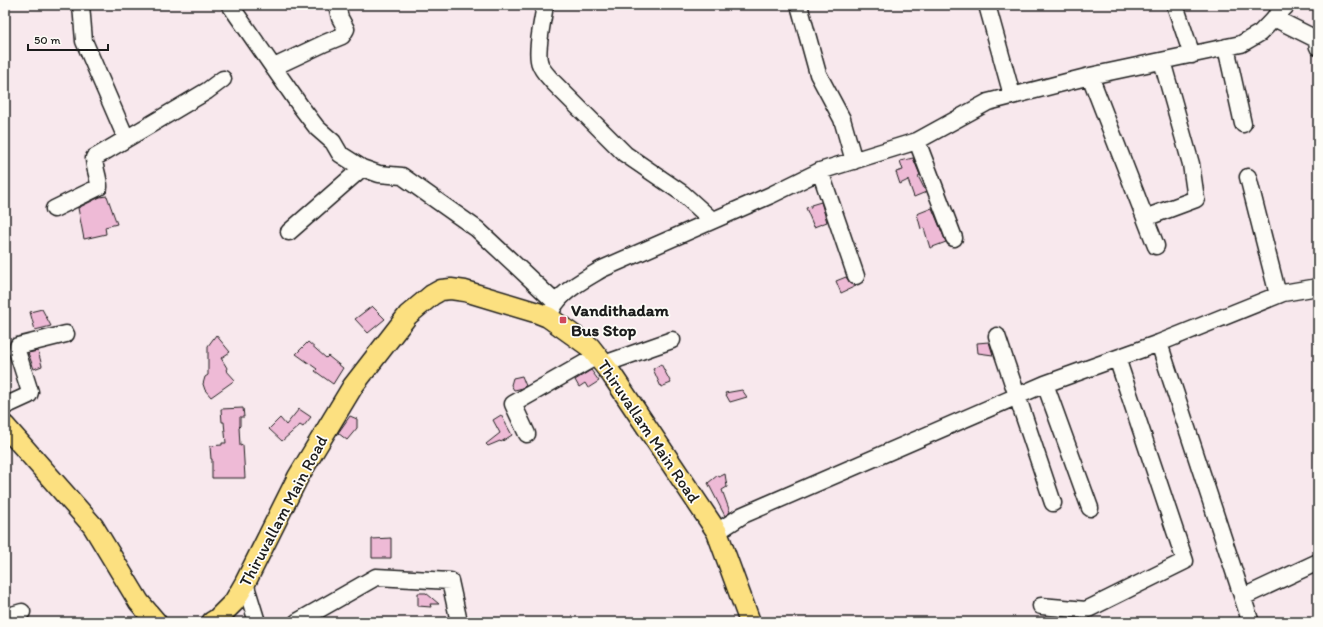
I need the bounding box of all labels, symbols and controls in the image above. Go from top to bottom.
scale bar [28,26,108,52]
text: 50 m [34,33,60,47]
place label: Vandithadam Bus Stop [571,300,670,341]
marker: Vandithadam Bus Stop [558,315,568,325]
street label: Thiruvallam Main Road [594,356,704,506]
street label: Thiruvallam Main Road [235,432,331,590]

